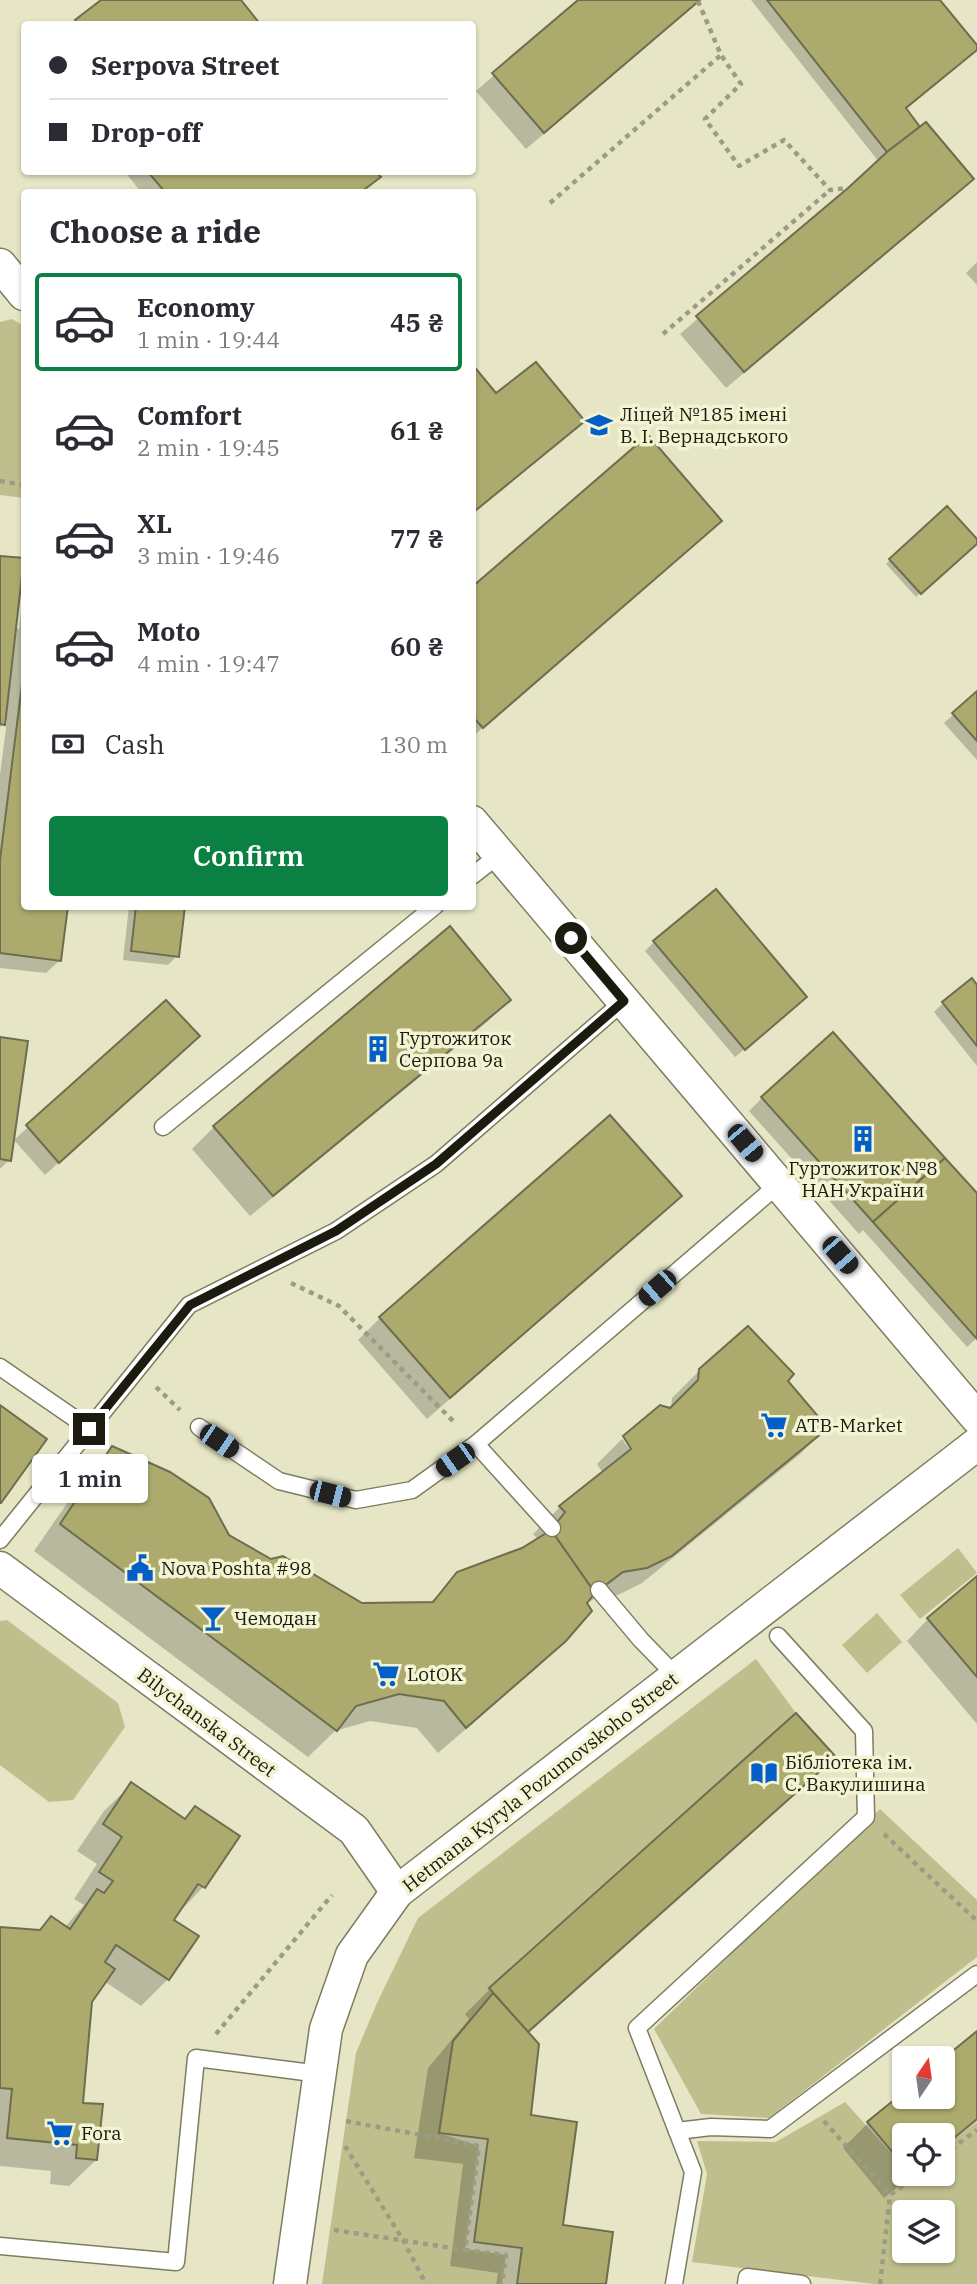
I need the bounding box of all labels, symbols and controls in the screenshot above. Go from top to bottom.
text: Serpova Street [91,48,279,82]
text: Drop-off [91,115,202,149]
text: Choose a ride [49,210,261,252]
text: Economy [137,290,255,324]
icon: car [53,291,116,354]
text: 45 ₴ [390,305,444,339]
text: 1 min · 19:44 [137,324,280,354]
text: Comfort [137,398,242,432]
icon: car [53,399,116,462]
place label: Ліцей №185 імені В. І. Вернадського [620,402,788,448]
school or university icon: Ліцей №185 імені В. І. Вернадського [584,410,614,440]
text: 61 ₴ [390,413,444,447]
text: 2 min · 19:45 [137,432,280,462]
text: XL [137,506,172,540]
icon: car [53,507,116,570]
text: 77 ₴ [390,521,444,555]
text: 3 min · 19:46 [137,540,280,570]
text: Moto [137,614,200,648]
icon: car [53,615,116,678]
text: 60 ₴ [390,629,444,663]
text: 4 min · 19:47 [137,648,280,678]
icon: cash [49,725,87,763]
text: Cash [105,727,165,761]
text: 130 m [379,729,448,759]
button: Confirm [49,816,448,896]
route start [555,922,587,954]
place label: Гуртожиток Серпова 9а [399,1026,511,1072]
building icon: Гуртожиток Серпова 9а [363,1034,393,1064]
car [724,1120,767,1166]
building icon: Гуртожиток №8 НАН України [848,1124,878,1154]
place label: Гуртожиток №8 НАН України [788,1156,938,1202]
car [819,1232,862,1278]
car [635,1266,680,1310]
supermarket icon: ATB-Market [759,1410,789,1440]
route end [73,1413,105,1445]
place label: ATB-Market [795,1413,903,1437]
car [196,1421,243,1461]
car [432,1439,479,1481]
callout: 1 min [31,1454,147,1502]
text: 1 min [58,1463,122,1493]
car [308,1479,353,1509]
public building icon: Nova Poshta #98 [125,1553,155,1583]
place label: Nova Poshta #98 [161,1556,312,1580]
bar icon: Чемодан [198,1603,228,1633]
place label: Чемодан [234,1606,317,1630]
supermarket icon: LotOK [371,1659,401,1689]
street label: Bilychanska Street [133,1662,281,1782]
place label: LotOK [407,1662,464,1686]
street label: Hetmana Kyryla Pozumovskoho Street [397,1667,683,1897]
place label: Бібліотека ім. С. Вакулишина [785,1750,926,1796]
library icon: Бібліотека ім. С. Вакулишина [749,1758,779,1788]
north arrow [892,2046,956,2109]
map controls [892,2046,955,2263]
supermarket icon: Fora [45,2118,75,2148]
place label: Fora [81,2121,122,2145]
button: locate [892,2123,955,2186]
button: layers [892,2200,955,2263]

